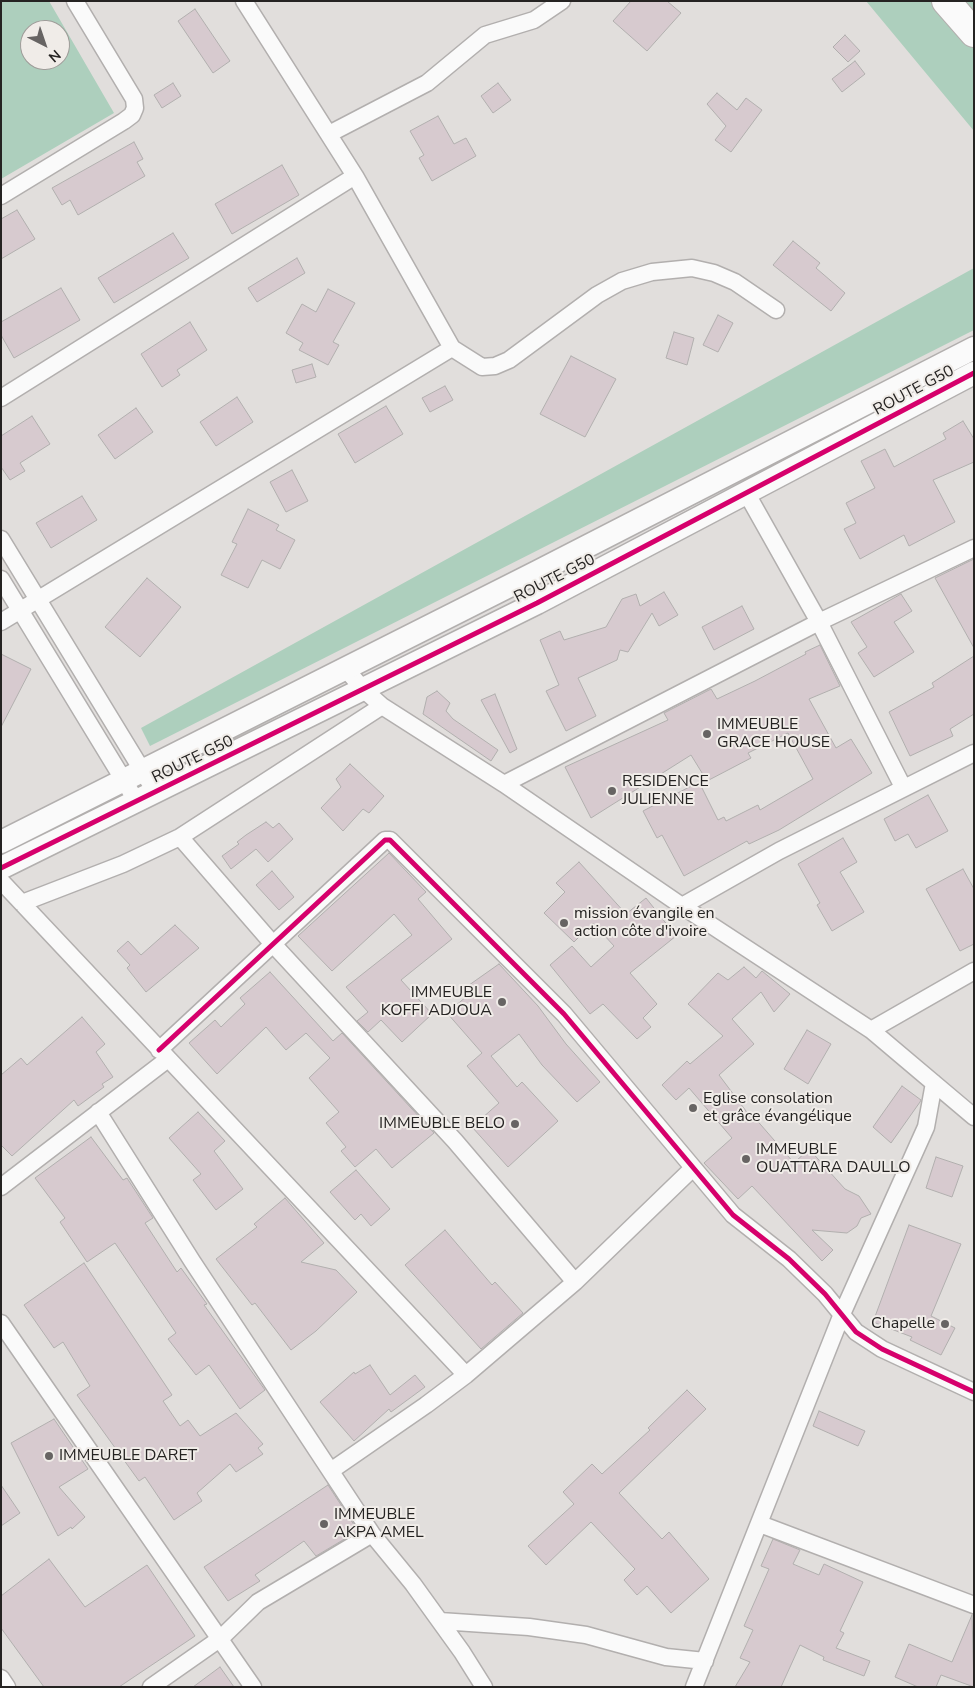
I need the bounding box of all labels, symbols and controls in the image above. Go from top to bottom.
north arrow [20,20,70,70]
text: N [44,45,65,67]
street label: ROUTE G50 [870,362,958,420]
street label: ROUTE G50 [511,550,599,608]
place label: IMMEUBLE GRACE HOUSE [717,715,830,753]
marker: IMMEUBLE GRACE HOUSE [701,728,713,740]
street label: ROUTE G50 [149,732,237,788]
place label: RESIDENCE JULIENNE [622,772,709,810]
marker: RESIDENCE JULIENNE [606,785,618,797]
place label: mission évangile en action côte d'ivoire [574,904,715,942]
marker: mission évangile en action côte d'ivoire [558,917,570,929]
place label: IMMEUBLE KOFFI ADJOUA [381,983,492,1021]
marker: IMMEUBLE KOFFI ADJOUA [496,996,508,1008]
place label: Eglise consolation et grâce évangélique [703,1089,852,1127]
marker: Eglise consolation et grâce évangélique [687,1102,699,1114]
place label: IMMEUBLE BELO [379,1114,505,1134]
marker: IMMEUBLE BELO [509,1118,521,1130]
place label: IMMEUBLE OUATTARA DAULLO [756,1140,910,1178]
marker: IMMEUBLE OUATTARA DAULLO [740,1153,752,1165]
place label: Chapelle [871,1314,935,1334]
marker: Chapelle [939,1318,951,1330]
place label: IMMEUBLE DARET [59,1446,197,1466]
marker: IMMEUBLE DARET [43,1450,55,1462]
place label: IMMEUBLE AKPA AMEL [334,1505,424,1543]
marker: IMMEUBLE AKPA AMEL [318,1518,330,1530]

